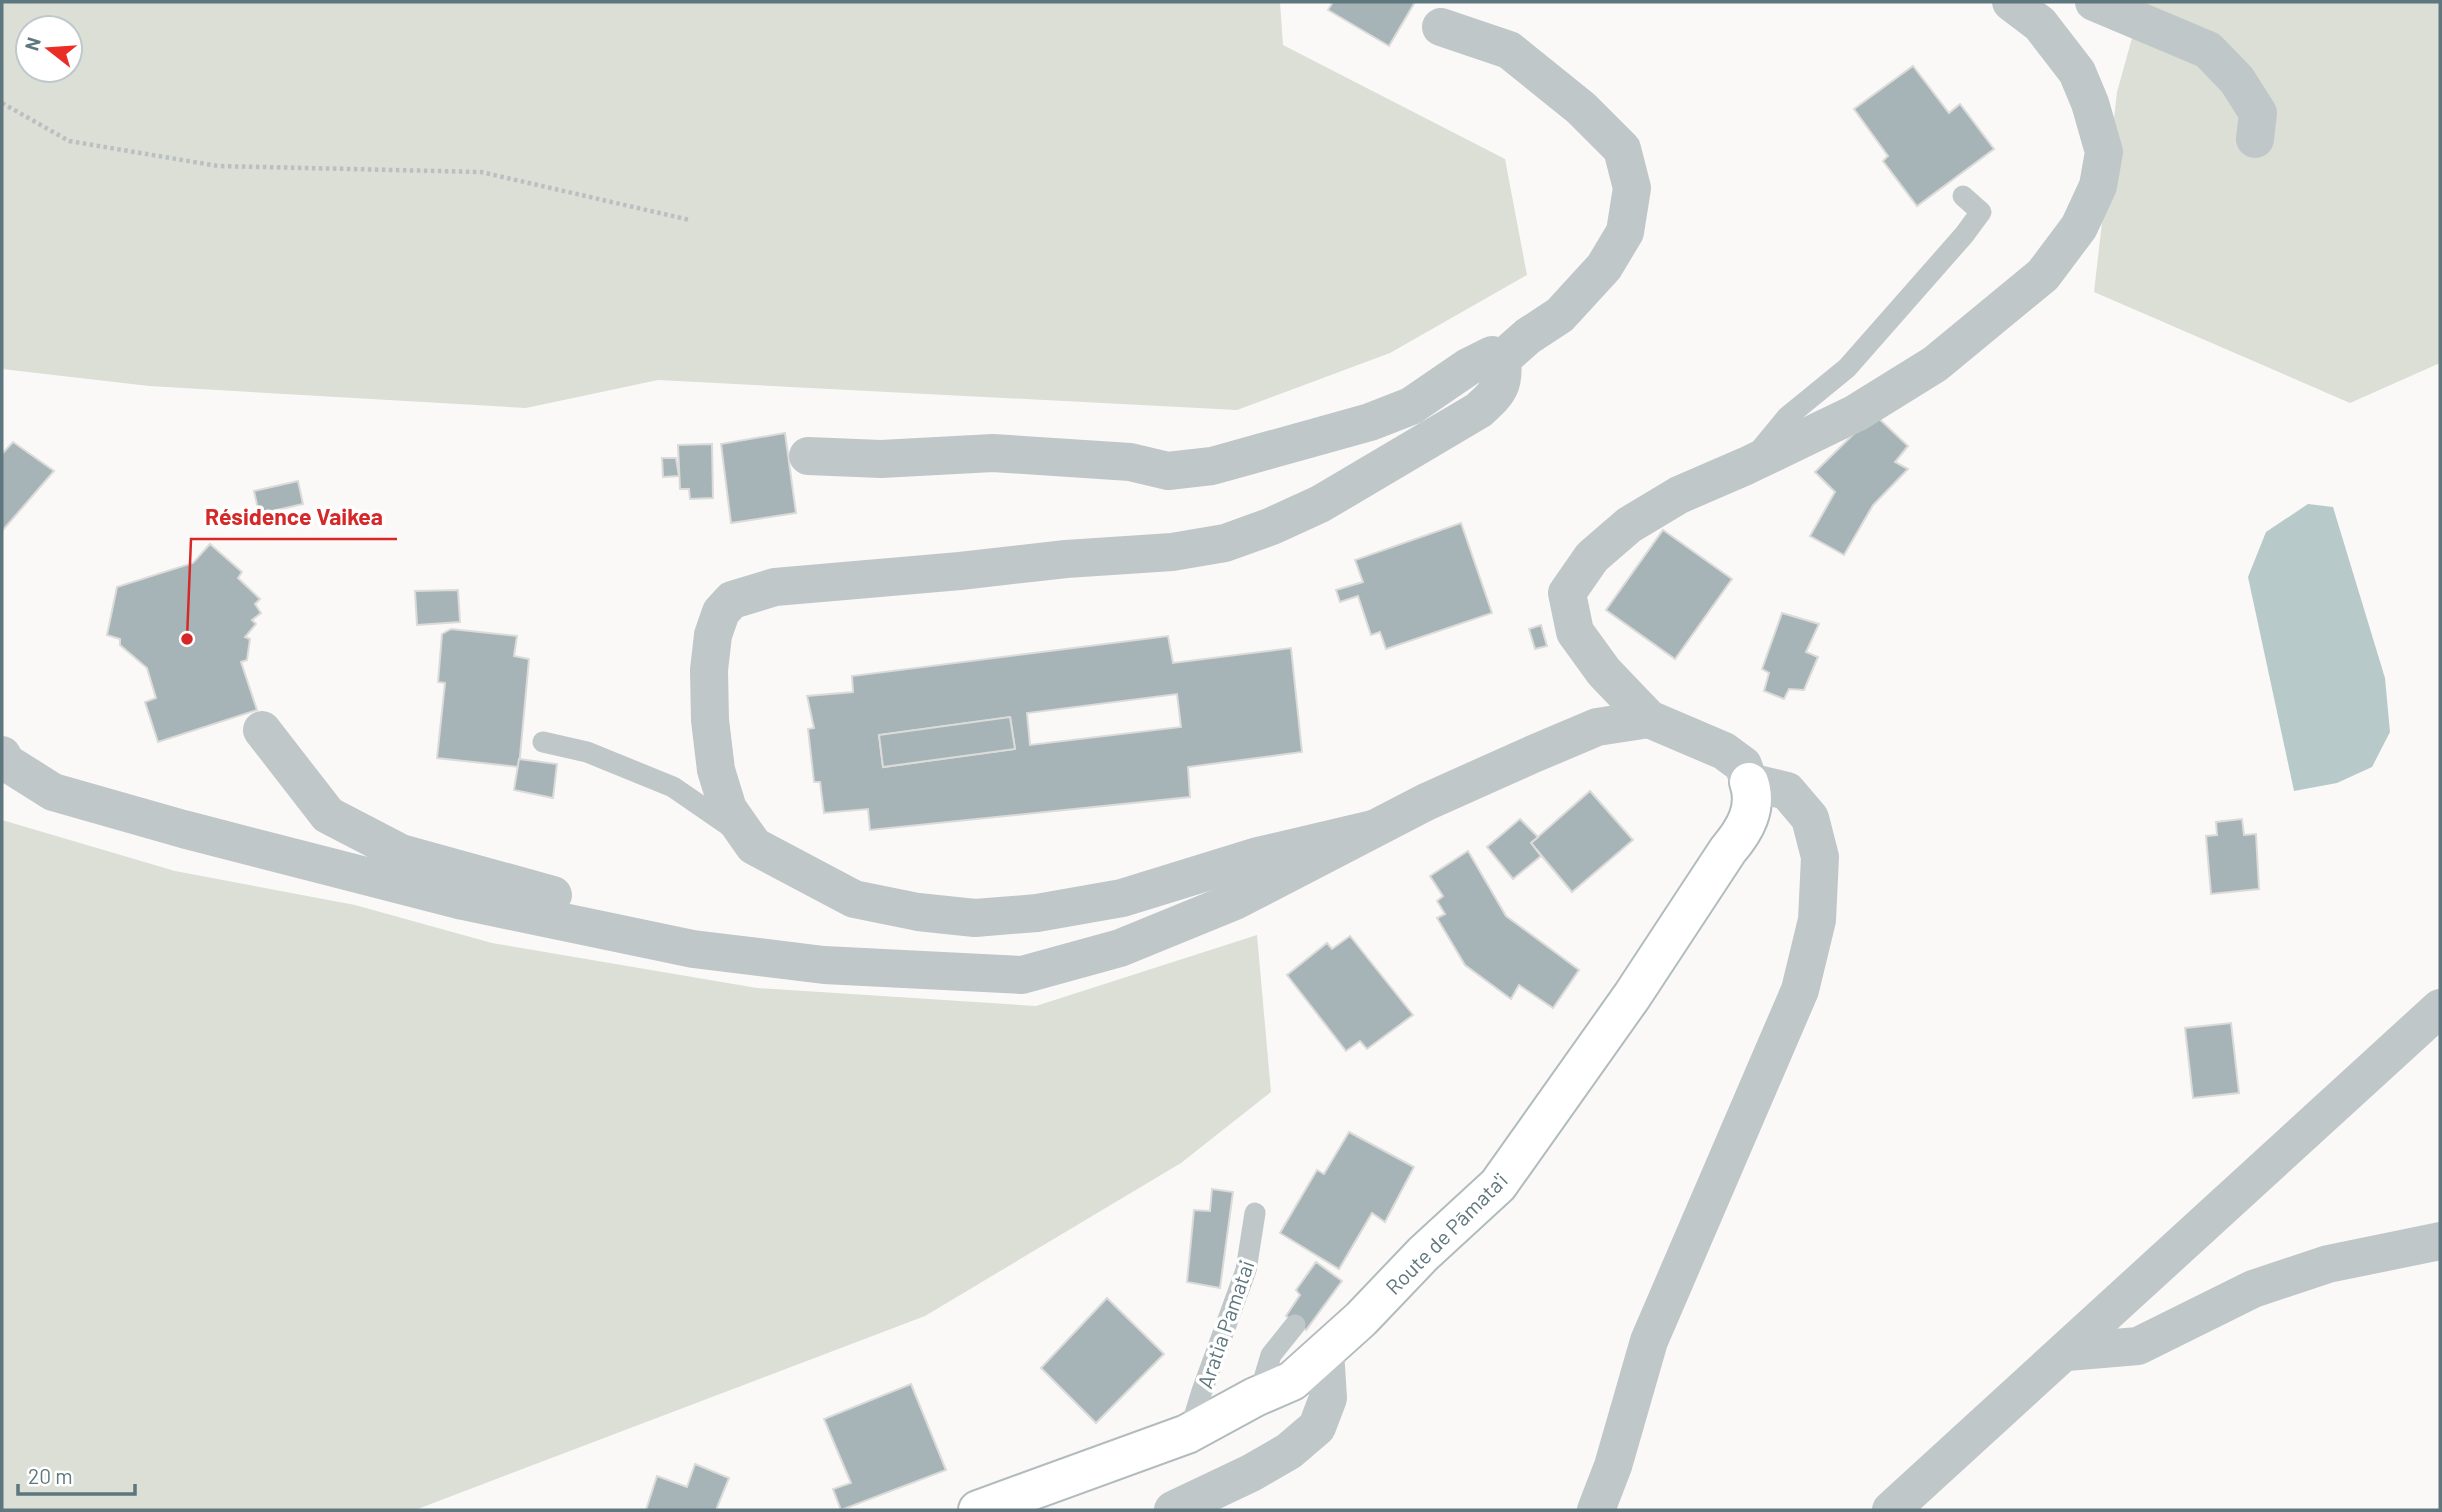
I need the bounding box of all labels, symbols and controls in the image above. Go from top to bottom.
north arrow [14,14,84,84]
text: N [19,34,45,53]
callout: Résidence Vaikea [191,495,397,539]
text: Résidence Vaikea [205,502,383,530]
street label: Route de Pāmata'i [1380,1167,1512,1299]
street label: Aratia Pamatai [1191,1257,1259,1391]
scale bar [18,1452,135,1496]
text: 20 m [28,1463,73,1488]

